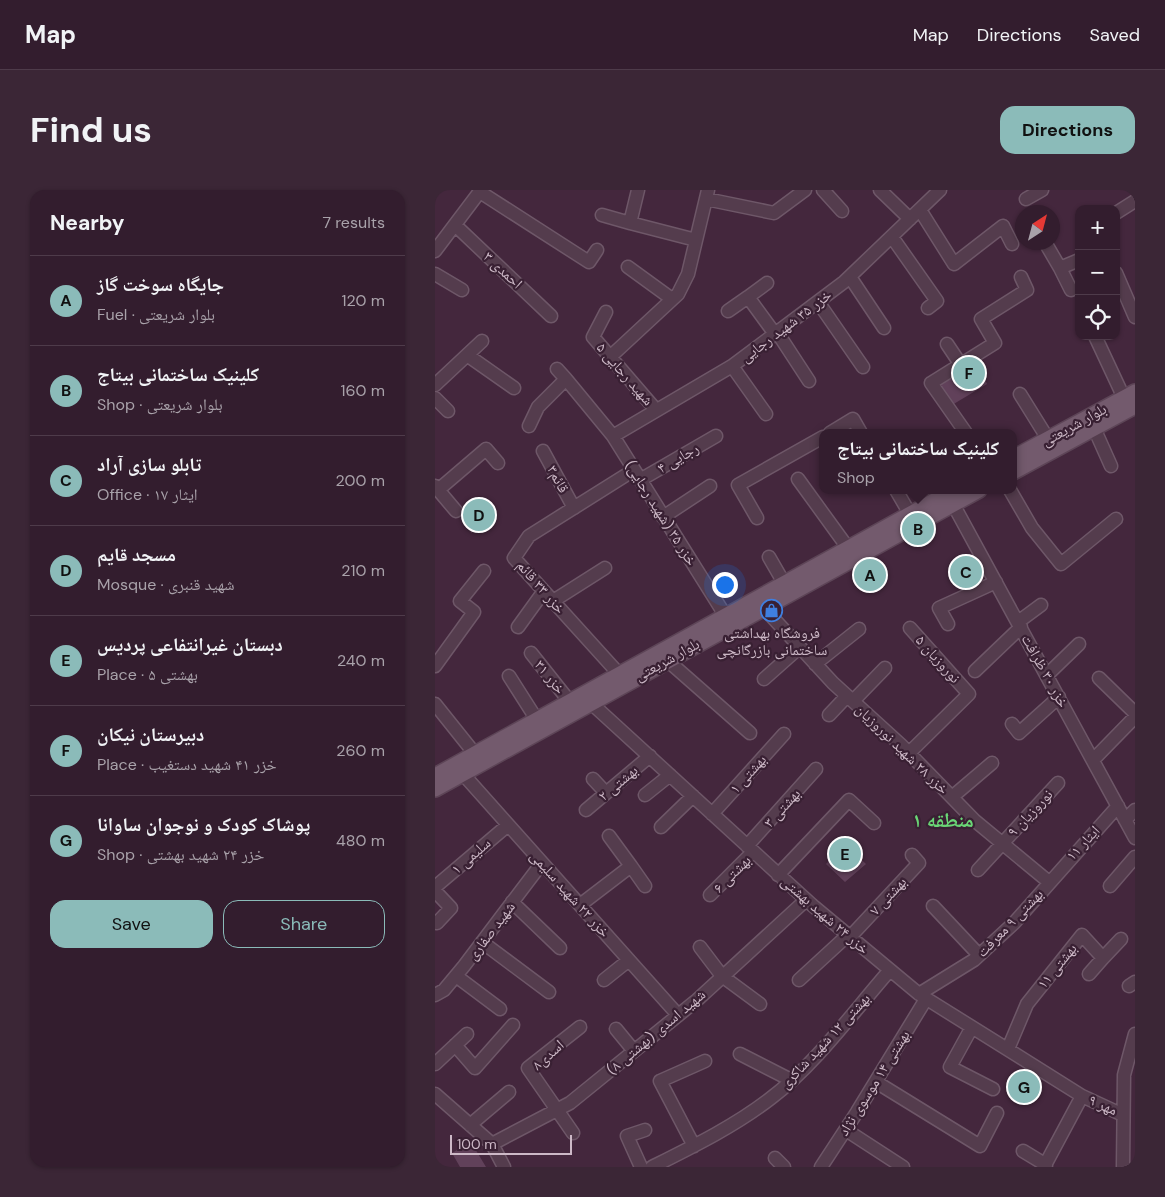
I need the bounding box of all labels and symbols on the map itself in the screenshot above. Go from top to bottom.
north arrow [1015,205,1060,250]
street label: احمدی ۳ [479,247,527,293]
street label: خزر ۳۵ شهید رجایی [736,285,836,367]
street label: شهید رجایی ۵ [592,338,658,410]
pin: F [953,354,985,392]
street label: بلوار شریعتی [1038,399,1110,451]
street label: رجایی ۴ [653,438,703,478]
street label: خزر ۳۵ (شهید رجایی) [621,457,702,570]
street label: قائم۳ [542,462,574,496]
pin: D [463,496,495,534]
pin: B [902,510,934,548]
pin: C [950,553,982,591]
street label: خزر ۳۳ قائم [512,556,570,618]
pin: A [854,556,886,594]
your location [712,572,738,598]
shop icon: فروشگاه بهداشتی ساختمانی بازرگانچی [760,598,784,622]
place label: فروشگاه بهداشتی ساختمانی بازرگانچی [717,623,828,660]
street label: نوروزیان ۵ [911,631,965,687]
street label: خزر ۳۰ ظرافت [1017,631,1074,712]
street label: بلوار شریعتی [631,634,703,686]
street label: خزر ۳۱ [530,656,570,699]
street label: خزر ۲۸ شهید نوروزیان [851,699,953,799]
street label: بهشتی ۱ [725,750,771,798]
street label: بهشتی ۲ [594,760,642,806]
street label: بهشتی ۳ [759,784,805,832]
street label: نوروزیان ۹ [1003,785,1057,841]
district label: منطقه ۱ [912,807,974,833]
street label: ایثار ۱۱ [1062,821,1104,865]
street label: سلیمی ۱ [447,833,495,879]
pin: E [829,835,861,873]
street label: خزر ۲۲ شهید سلیمی [526,846,615,942]
street label: بهشتی ۶ [709,851,755,897]
street label: خزر ۲۴ شهید بهشتی [777,871,874,959]
street label: بهشتی ۷ [865,872,911,920]
street label: بهشتی ۹ معرفت [972,884,1048,962]
street label: شهید صفاری [462,898,520,964]
street label: بهشتی ۱۱ [1033,939,1081,993]
street label: شهید اسدی (بهشتی ۸) [602,985,710,1079]
street label: بهشتی ۱۲ شهید شاکری [775,989,875,1093]
street label: بهشتی ۱۴ موسوی نژاد [833,1026,915,1140]
street label: اسدی۸ [528,1035,568,1075]
pin: G [1008,1068,1040,1106]
street label: مهر ۹ [1086,1090,1121,1120]
scale bar [450,1132,573,1155]

